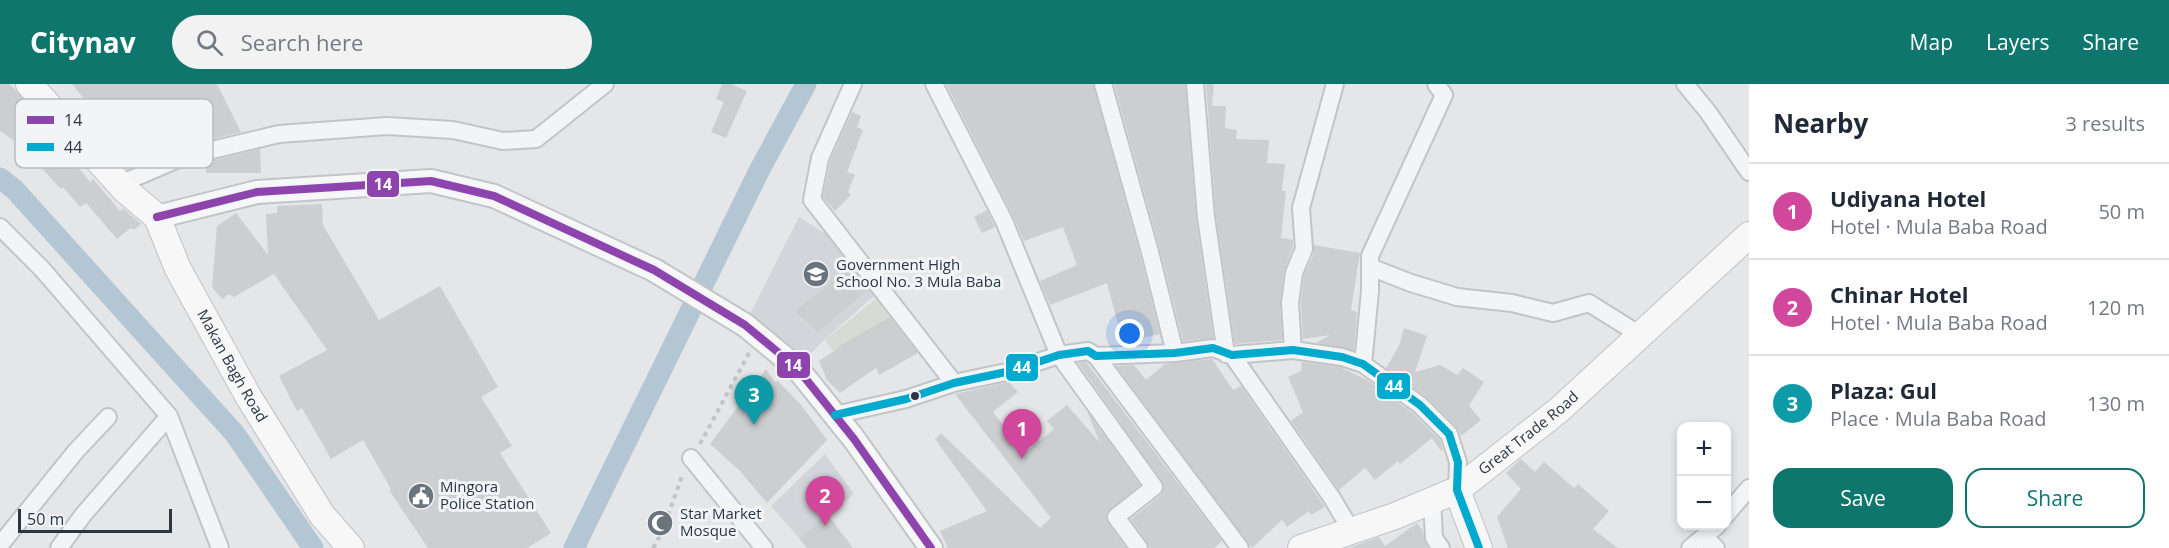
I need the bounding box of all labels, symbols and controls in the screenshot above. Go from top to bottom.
search box [172,15,592,69]
text: Citynav [30,23,136,61]
icon: search [193,26,226,59]
text: Search here [241,27,363,57]
text: Map [1910,28,1953,56]
text: Layers [1986,28,2050,56]
text: Share [2083,28,2139,56]
legend [15,99,213,168]
text: Nearby [1773,105,1868,141]
text: 14 [64,109,82,131]
text: 3 results [2065,110,2145,137]
text: 44 [64,136,82,158]
line badge: 14 [366,170,400,198]
text: 14 [374,173,392,195]
text: Udiyana Hotel [1830,183,1986,213]
text: 1 [1787,198,1798,225]
text: 50 m [2098,198,2145,225]
text: Hotel · Mula Baba Road [1830,213,2048,240]
place label: Government High School No. 3 Mula Baba [836,254,1001,291]
school or university icon: Government High School No. 3 Mula Baba [801,259,831,289]
text: Chinar Hotel [1830,279,1968,309]
text: 2 [1787,294,1798,321]
text: 120 m [2087,294,2145,321]
street label: Makan Bagh Road [193,306,273,426]
text: Hotel · Mula Baba Road [1830,309,2048,336]
your location [1115,319,1144,348]
line badge: 14 [776,351,811,379]
line badge: 44 [1005,353,1039,382]
text: 14 [784,354,802,376]
text: 44 [1013,356,1031,378]
line badge: 44 [1376,372,1411,400]
text: 44 [1385,375,1403,397]
text: Plaza: Gul [1830,375,1937,405]
pin: 3 [734,376,774,425]
street label: Great Trade Road [1474,386,1582,479]
unlabelled marker [909,390,921,402]
text: 3 [1787,390,1798,417]
text: 130 m [2087,390,2145,417]
text: Place · Mula Baba Road [1830,405,2047,432]
pin: 1 [1002,410,1042,459]
map controls [1677,422,1731,530]
button: + [1677,422,1731,476]
button: Save [1773,468,1953,528]
button: Share [1965,468,2145,528]
place label: Mingora Police Station [440,476,534,513]
pin: 2 [806,476,844,526]
button: − [1677,476,1731,530]
public building icon: Mingora Police Station [406,481,436,511]
place label: Star Market Mosque [680,503,762,540]
scale bar [18,506,172,534]
text: 50 m [27,508,64,530]
mosque icon: Star Market Mosque [645,508,675,538]

